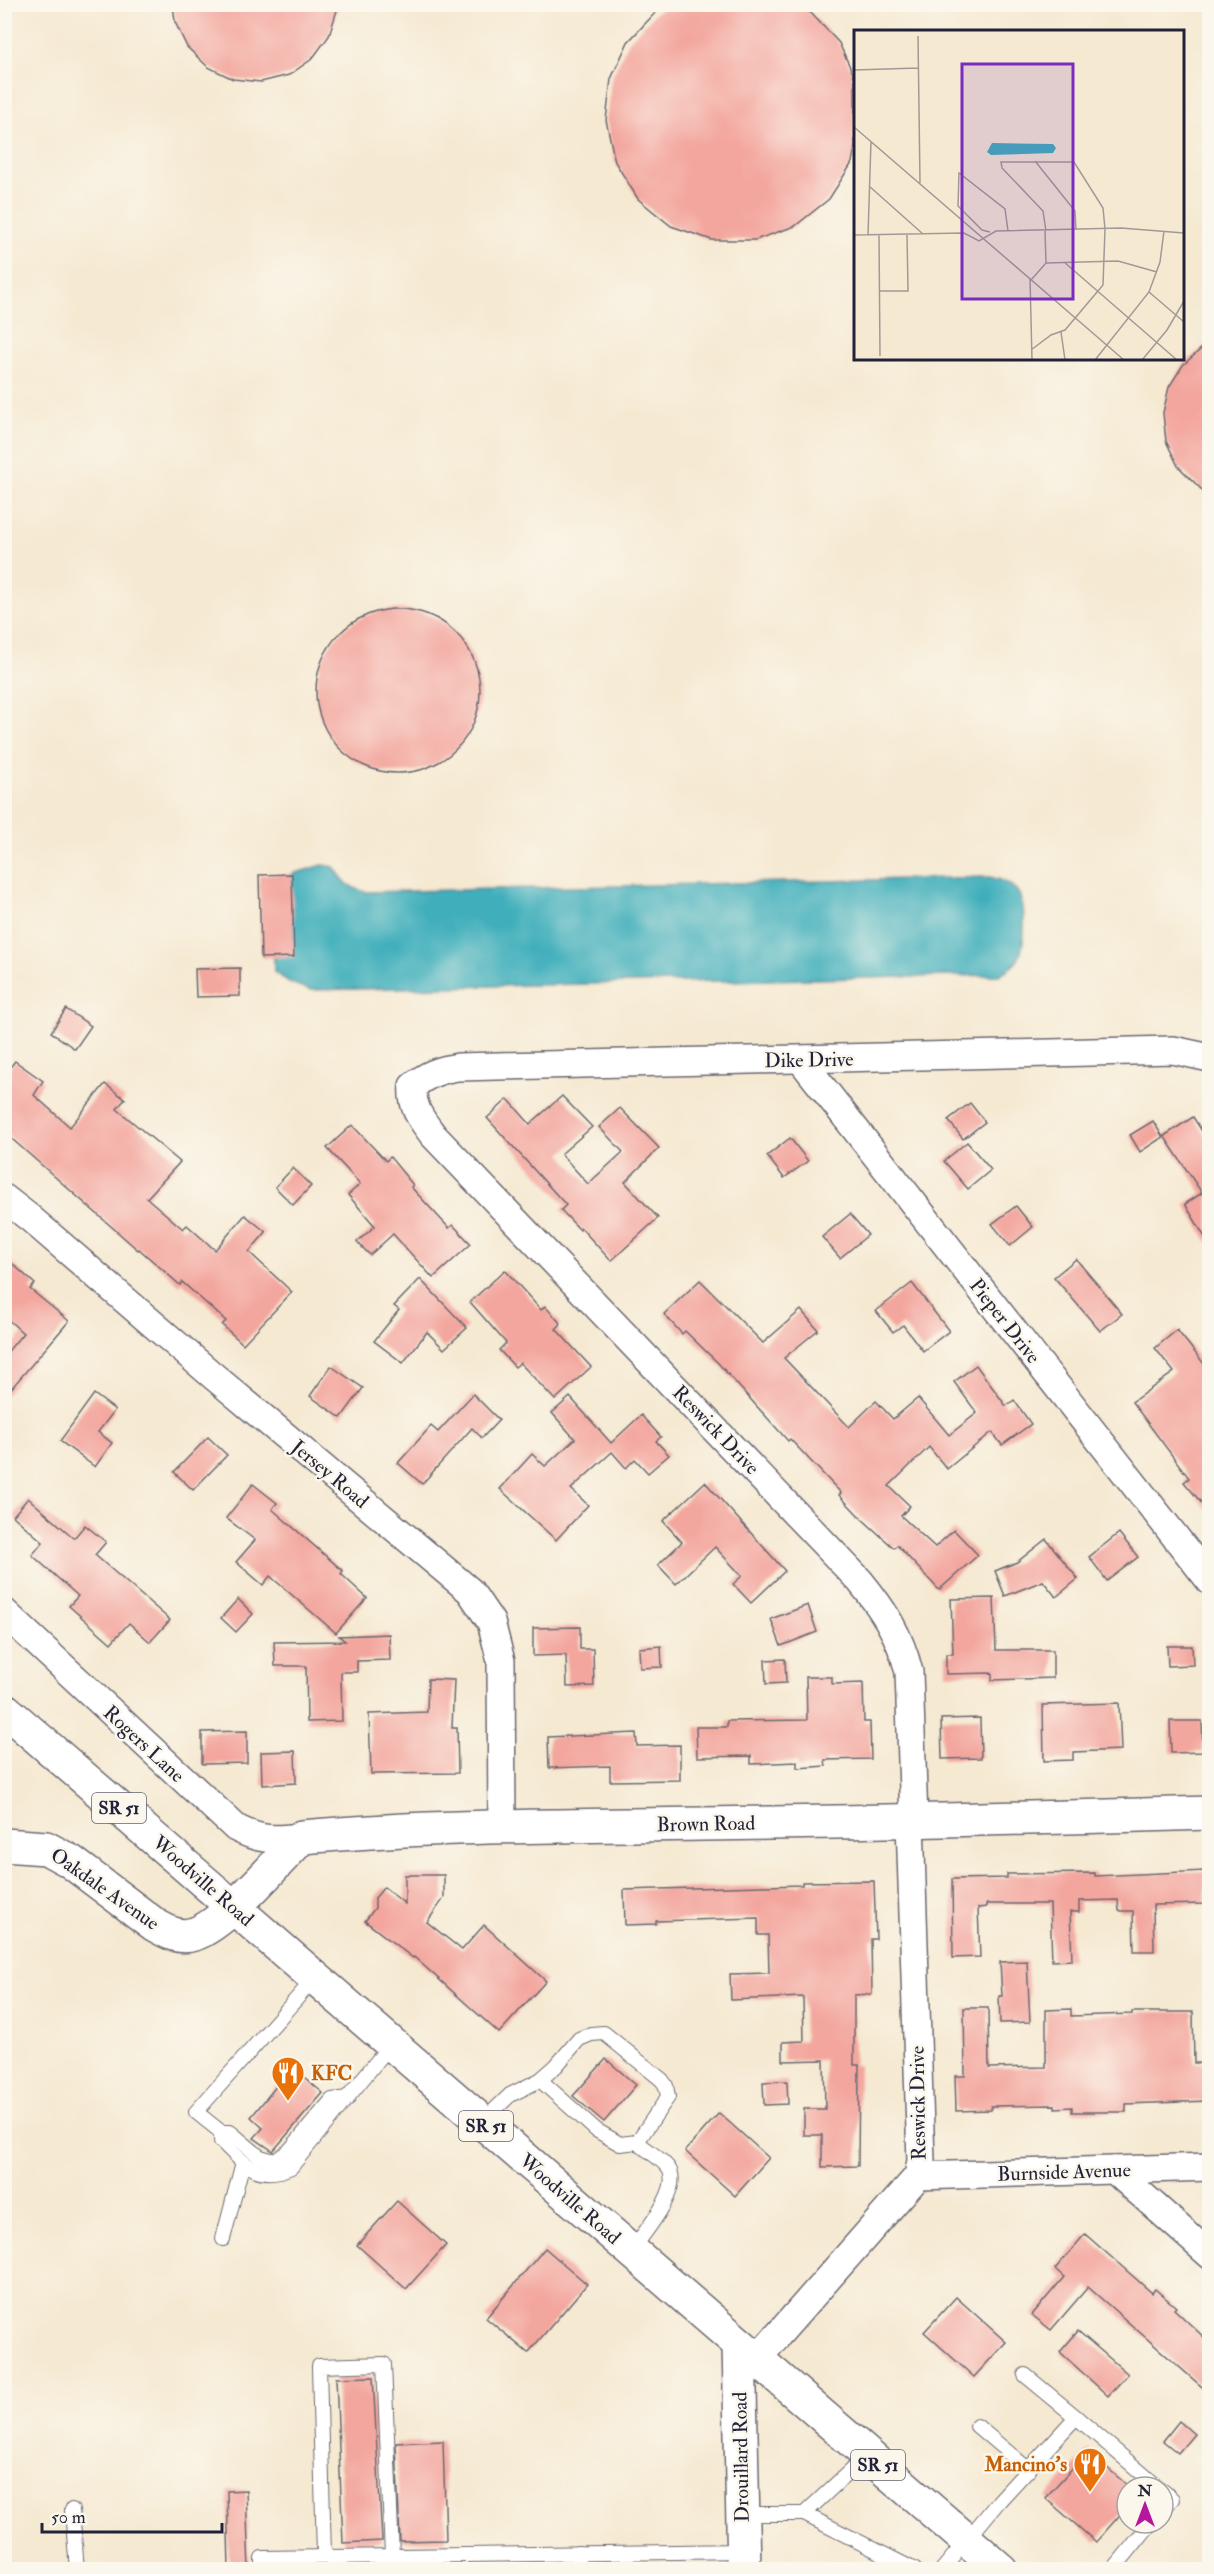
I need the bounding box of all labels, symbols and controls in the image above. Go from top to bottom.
inset map [854,30,1184,360]
street label: Dike Drive [764,1047,854,1073]
street label: Pieper Drive [963,1273,1046,1369]
street label: Reswick Drive [667,1380,765,1480]
street label: Jersey Road [285,1434,374,1514]
street label: Rogers Lane [98,1700,190,1788]
road number: SR 51 [92,1793,146,1823]
street label: Brown Road [657,1811,756,1837]
street label: Woodville Road [146,1830,259,1932]
street label: Oakdale Avenue [46,1842,164,1936]
street label: Reswick Drive [905,2045,931,2161]
restaurant icon: KFC [270,2055,306,2102]
place label: KFC [311,2061,352,2086]
road number: SR 51 [459,2111,513,2141]
street label: Woodville Road [513,2148,626,2250]
street label: Burnside Avenue [997,2157,1131,2187]
street label: Drouillard Road [727,2391,755,2523]
restaurant icon: Mancino's [1072,2446,1108,2493]
road number: SR 51 [851,2450,905,2480]
place label: Mancino's [983,2452,1067,2477]
north arrow [1115,2475,1175,2535]
text: N [1137,2481,1153,2501]
scale bar [42,2496,222,2534]
text: 50 m [51,2506,86,2529]

